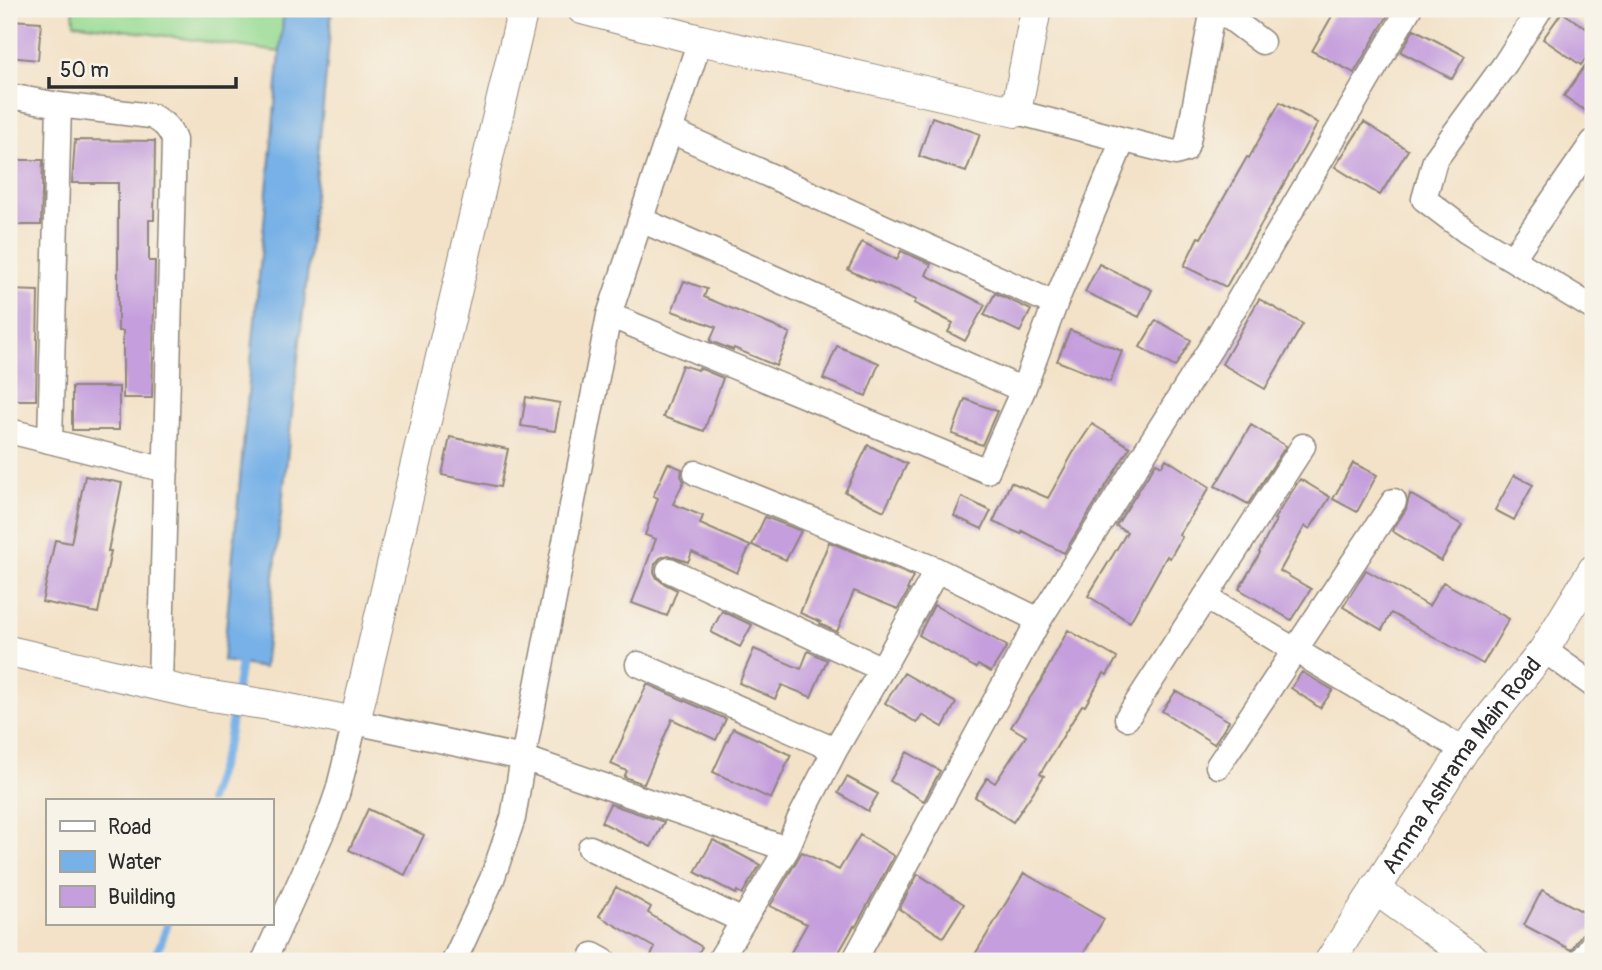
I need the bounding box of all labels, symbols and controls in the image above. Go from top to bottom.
scale bar [49,46,236,90]
text: 50 m [60,57,109,84]
street label: Amma Ashrama Main Road [1375,651,1548,879]
legend [46,799,273,925]
text: Road [108,814,152,841]
text: Water [108,849,162,876]
text: Building [108,884,175,911]

